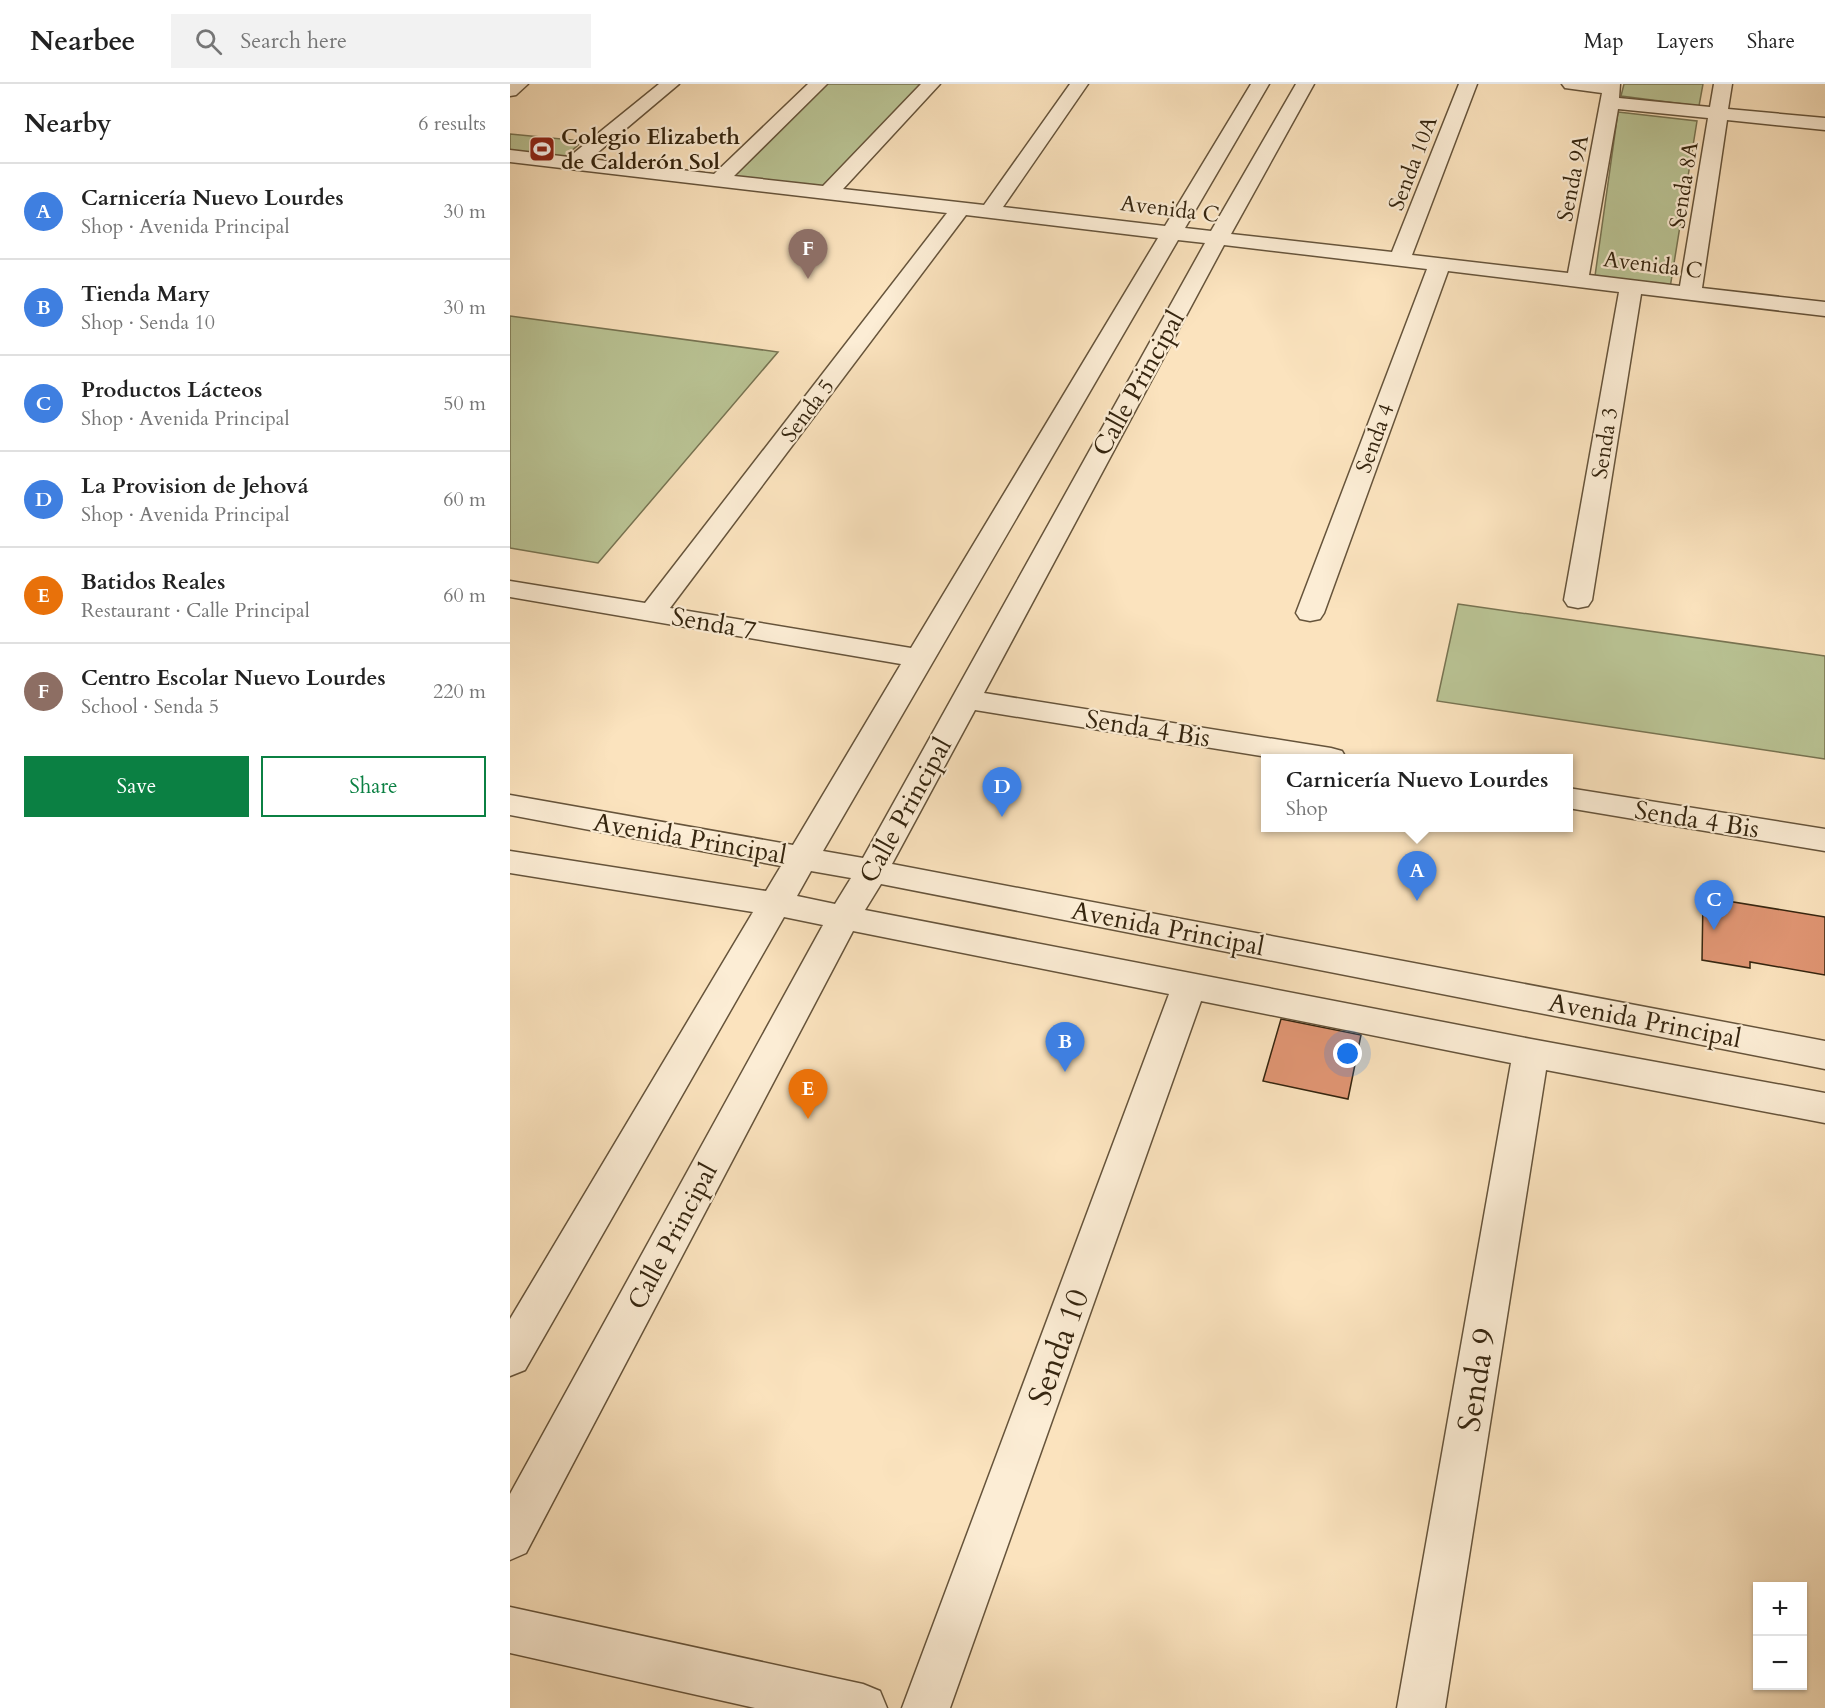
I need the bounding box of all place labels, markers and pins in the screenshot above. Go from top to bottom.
place label: Colegio Elizabeth de Calderón Sol [561,122,740,177]
sports icon: Colegio Elizabeth de Calderón Sol [527,134,557,164]
pin: F [788,230,828,279]
pin: D [982,768,1022,817]
pin: A [1398,852,1436,901]
pin: C [1694,880,1734,930]
pin: B [1046,1022,1084,1072]
pin: E [788,1070,828,1119]

